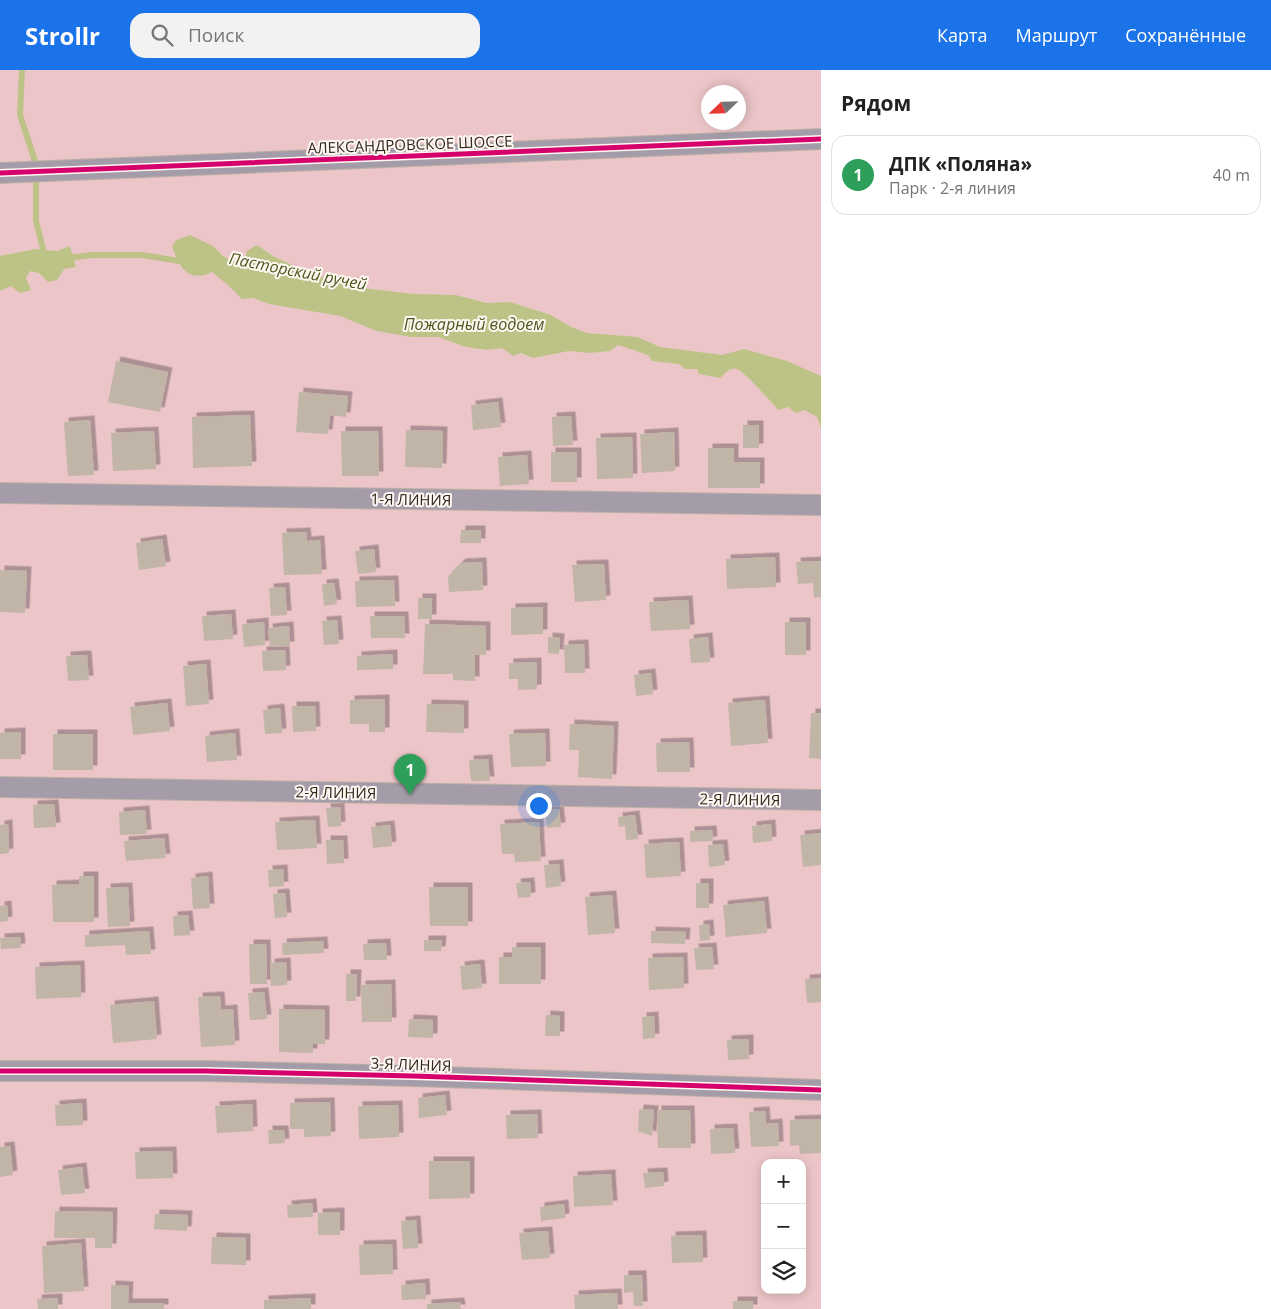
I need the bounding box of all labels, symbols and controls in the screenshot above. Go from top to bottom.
search box [130,13,480,58]
text: Strollr [25,19,100,52]
icon: search [148,21,176,49]
text: Поиск [188,22,244,48]
text: Карта [937,23,987,47]
text: Маршрут [1015,23,1097,47]
text: Сохранённые [1125,23,1246,47]
north arrow [701,85,746,130]
text: Рядом [841,89,911,117]
street label: АЛЕКСАНДРОВСКОЕ ШОССЕ [307,130,513,158]
text: ДПК «Поляна» [889,151,1032,177]
text: 1 [853,164,863,186]
text: 40 m [1213,164,1250,186]
text: Парк · 2-я линия [889,177,1016,199]
water label: Пасторский ручей [227,247,369,295]
water label: Пожарный водоем [404,313,544,335]
street label: 1-Я ЛИНИЯ [370,488,452,510]
pin: 1 [394,754,426,795]
street label: 2-Я ЛИНИЯ [295,781,377,803]
street label: 2-Я ЛИНИЯ [699,788,781,810]
your location [526,793,552,819]
street label: 3-Я ЛИНИЯ [370,1053,452,1075]
map controls [761,1159,806,1294]
button: + [761,1159,806,1204]
button: − [761,1204,806,1249]
button: layers [761,1249,806,1294]

